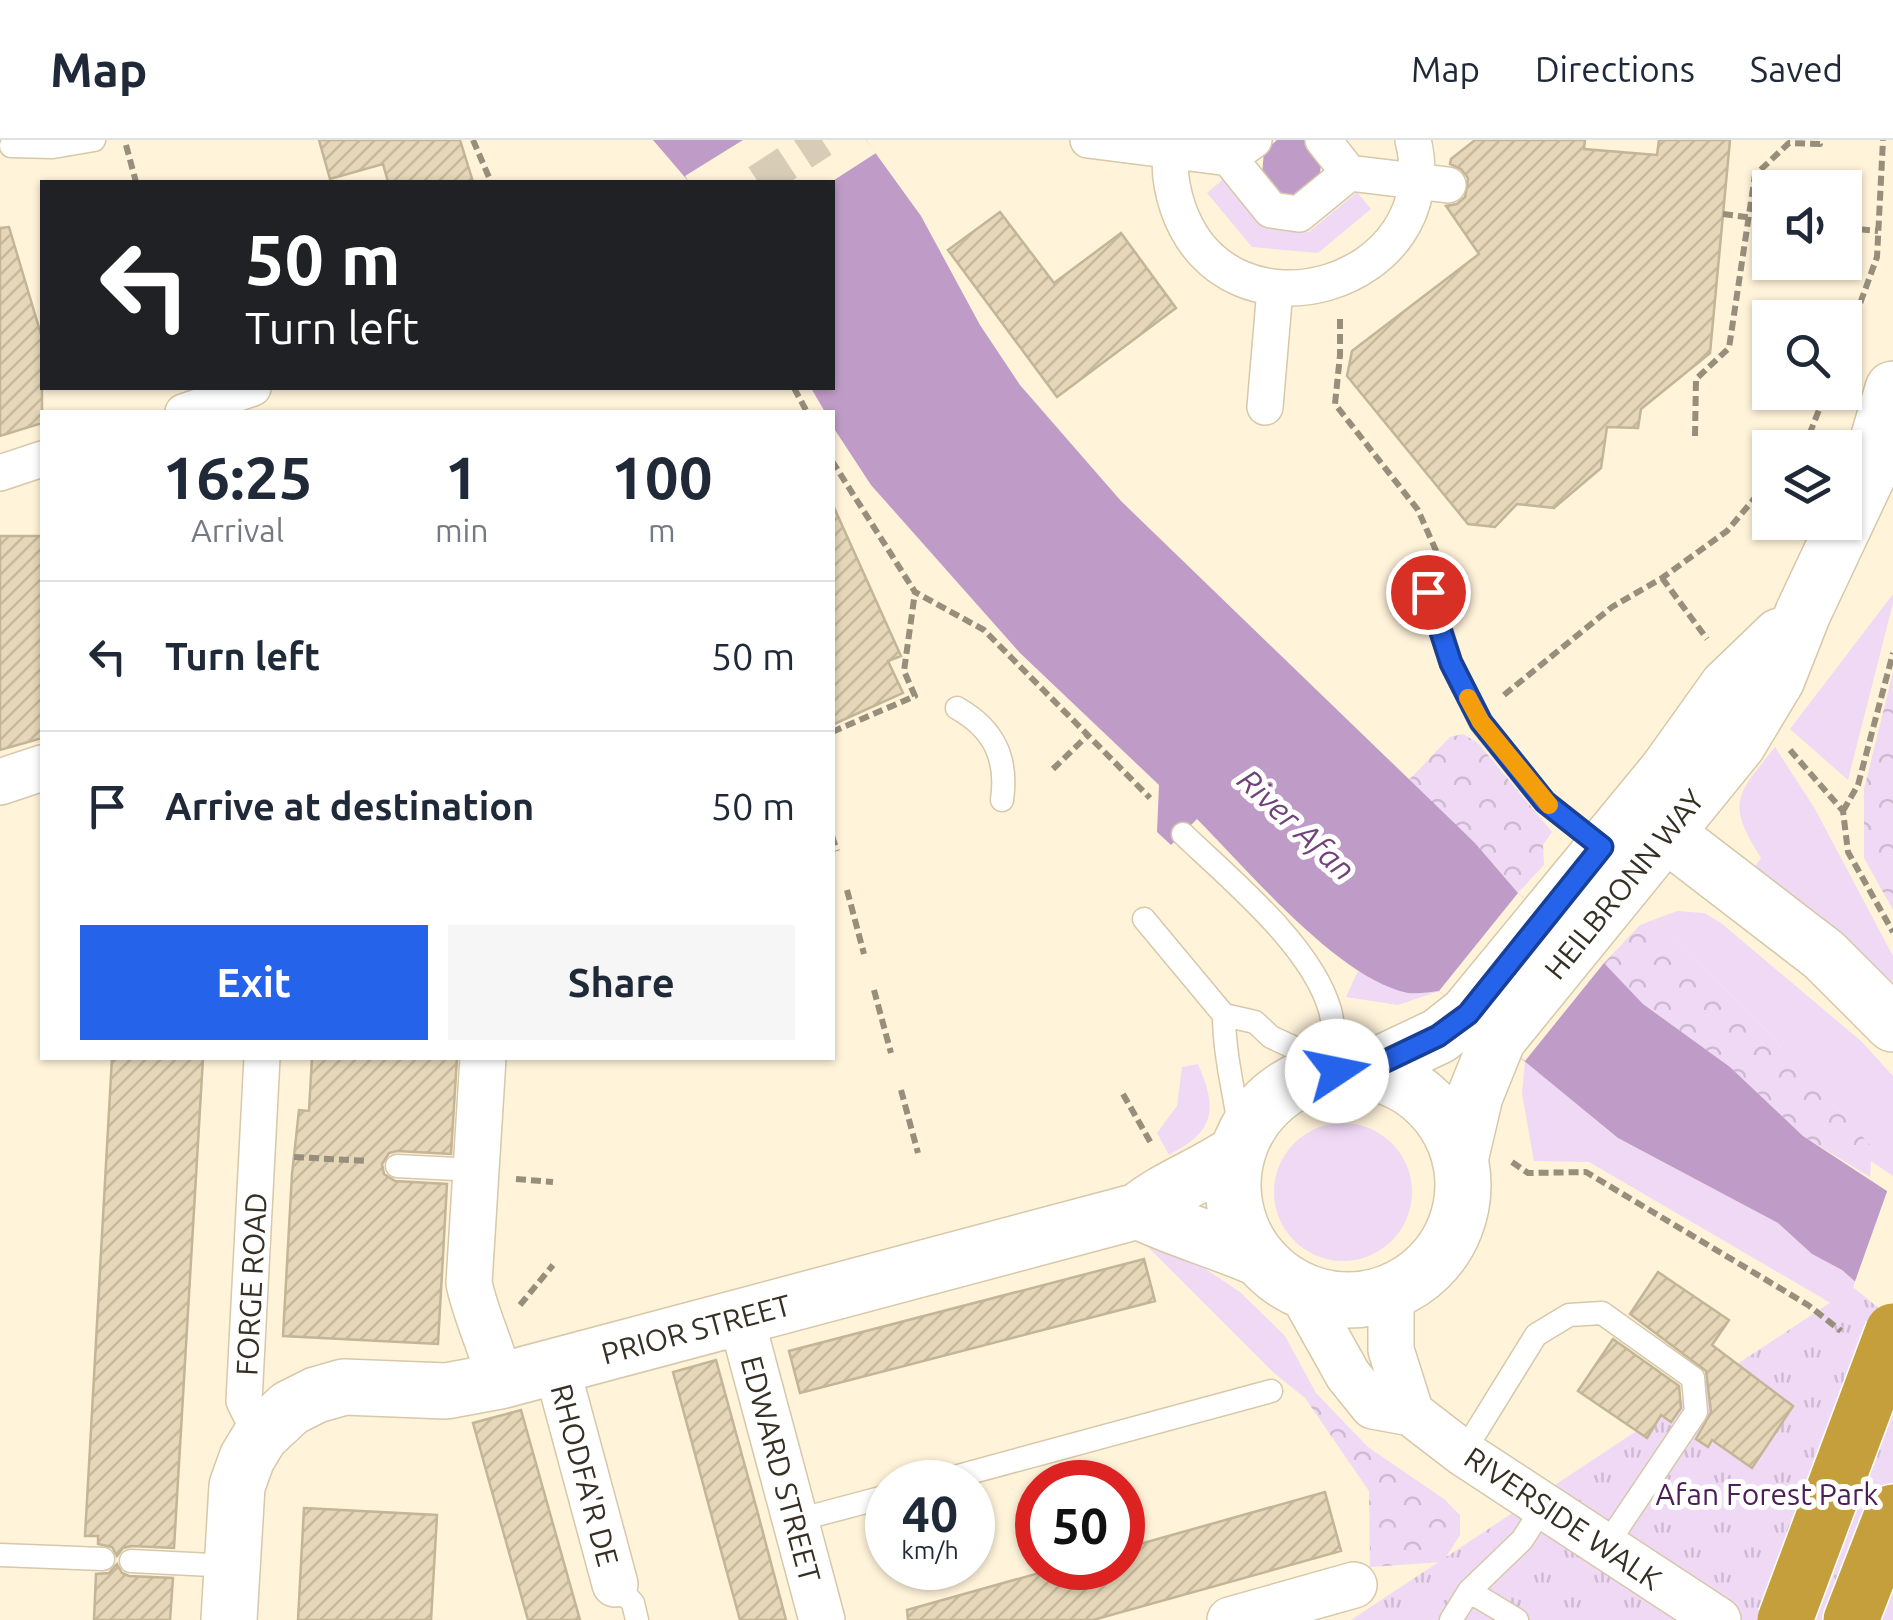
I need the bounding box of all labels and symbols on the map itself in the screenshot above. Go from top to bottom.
pin [1386,550,1471,635]
water label: River Afan [1231,761,1363,887]
street label: HEILBRONN WAY [1537,782,1711,985]
position arrow [1285,1019,1389,1123]
street label: FORGE ROAD [229,1192,273,1376]
street label: PRIOR STREET [598,1287,795,1371]
street label: EDWARD STREET [734,1352,828,1586]
street label: RHODFA'R DE [544,1380,626,1570]
street label: RIVERSIDE WALK [1458,1440,1668,1596]
speed limit sign: 50 [1015,1460,1145,1590]
park label: Afan Forest Park [1656,1477,1878,1511]

